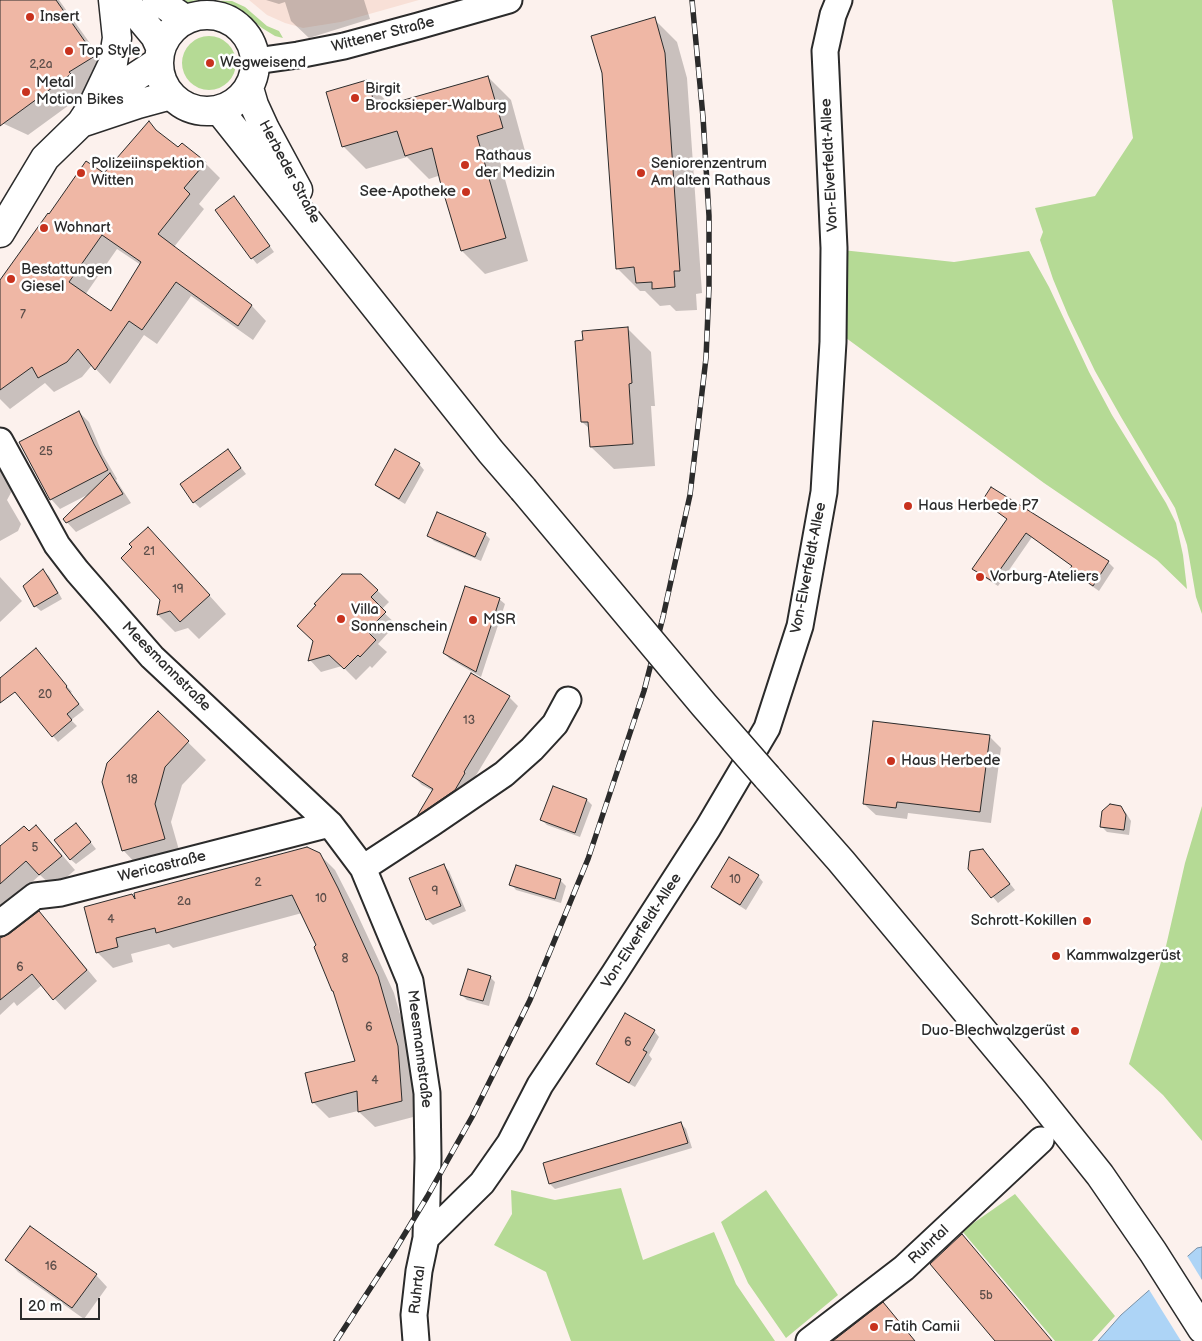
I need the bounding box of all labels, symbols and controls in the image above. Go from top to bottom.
place label: Insert [40,8,80,26]
marker: Insert [24,11,36,23]
street label: Wittener Straße [330,14,436,56]
place label: Top Style [79,42,140,60]
marker: Top Style [63,45,75,57]
place label: Wegweisend [220,54,306,72]
marker: Wegweisend [204,57,216,69]
house number: 2,2a [29,58,53,72]
place label: Metal Motion Bikes [36,74,124,109]
place label: Birgit Brocksieper-Walburg [365,80,507,115]
marker: Metal Motion Bikes [20,86,32,98]
marker: Birgit Brocksieper-Walburg [349,92,361,104]
street label: Von-Elverfeldt-Allee [818,98,842,232]
street label: Herbeder Straße [254,117,324,227]
place label: Rathaus der Medizin [475,147,555,182]
place label: Polizeiinspektion Witten [91,155,204,190]
place label: Seniorenzentrum Am alten Rathaus [651,155,770,190]
marker: Rathaus der Medizin [459,159,471,171]
marker: Polizeiinspektion Witten [75,167,87,179]
marker: Seniorenzentrum Am alten Rathaus [635,167,647,179]
place label: See-Apotheke [360,183,456,201]
marker: See-Apotheke [460,186,472,198]
place label: Wohnart [54,219,111,237]
marker: Wohnart [38,222,50,234]
place label: Bestattungen Giesel [21,261,112,296]
marker: Bestattungen Giesel [5,273,17,285]
house number: 7 [20,308,26,322]
house number: 25 [39,445,53,459]
place label: Haus Herbede P7 [918,497,1038,515]
marker: Haus Herbede P7 [902,500,914,512]
street label: Von-Elverfeldt-Allee [787,501,831,635]
house number: 21 [143,545,155,559]
place label: Vorburg-Ateliers [990,568,1099,586]
marker: Vorburg-Ateliers [974,571,986,583]
house number: 19 [172,583,184,597]
place label: Villa Sonnenschein [351,601,447,636]
place label: MSR [483,611,516,629]
marker: Villa Sonnenschein [335,613,347,625]
marker: MSR [467,614,479,626]
street label: Meesmannstraße [118,619,214,715]
house number: 20 [38,688,52,702]
house number: 13 [463,714,475,728]
place label: Haus Herbede [901,752,1000,770]
marker: Haus Herbede [885,755,897,767]
house number: 18 [126,773,138,787]
house number: 5 [32,841,38,855]
street label: Wericastraße [116,847,208,887]
street label: Von-Elverfeldt-Allee [598,870,686,992]
house number: 10 [729,873,741,887]
house number: 2 [254,876,262,890]
house number: 9 [432,885,438,899]
house number: 10 [315,892,327,906]
house number: 2a [177,895,191,909]
place label: Schrott-Kokillen [971,912,1077,930]
house number: 4 [107,913,115,927]
marker: Schrott-Kokillen [1081,915,1093,927]
place label: Kammwalzgerüst [1066,947,1181,965]
marker: Kammwalzgerüst [1050,950,1062,962]
house number: 8 [342,952,348,966]
house number: 6 [16,961,24,975]
street label: Meesmannstraße [403,989,435,1109]
house number: 6 [365,1021,373,1035]
place label: Duo-Blechwalzgerüst [921,1022,1065,1040]
marker: Duo-Blechwalzgerüst [1069,1025,1081,1037]
house number: 6 [624,1036,632,1050]
house number: 4 [371,1074,379,1088]
street label: Ruhrtal [905,1222,953,1268]
house number: 16 [45,1260,57,1274]
street label: Ruhrtal [406,1265,430,1315]
scale bar [22,1288,102,1320]
house number: 5b [979,1289,993,1303]
text: 20 m [28,1297,62,1316]
place label: Fatih Camii [884,1318,960,1336]
marker: Fatih Camii [868,1321,880,1333]

